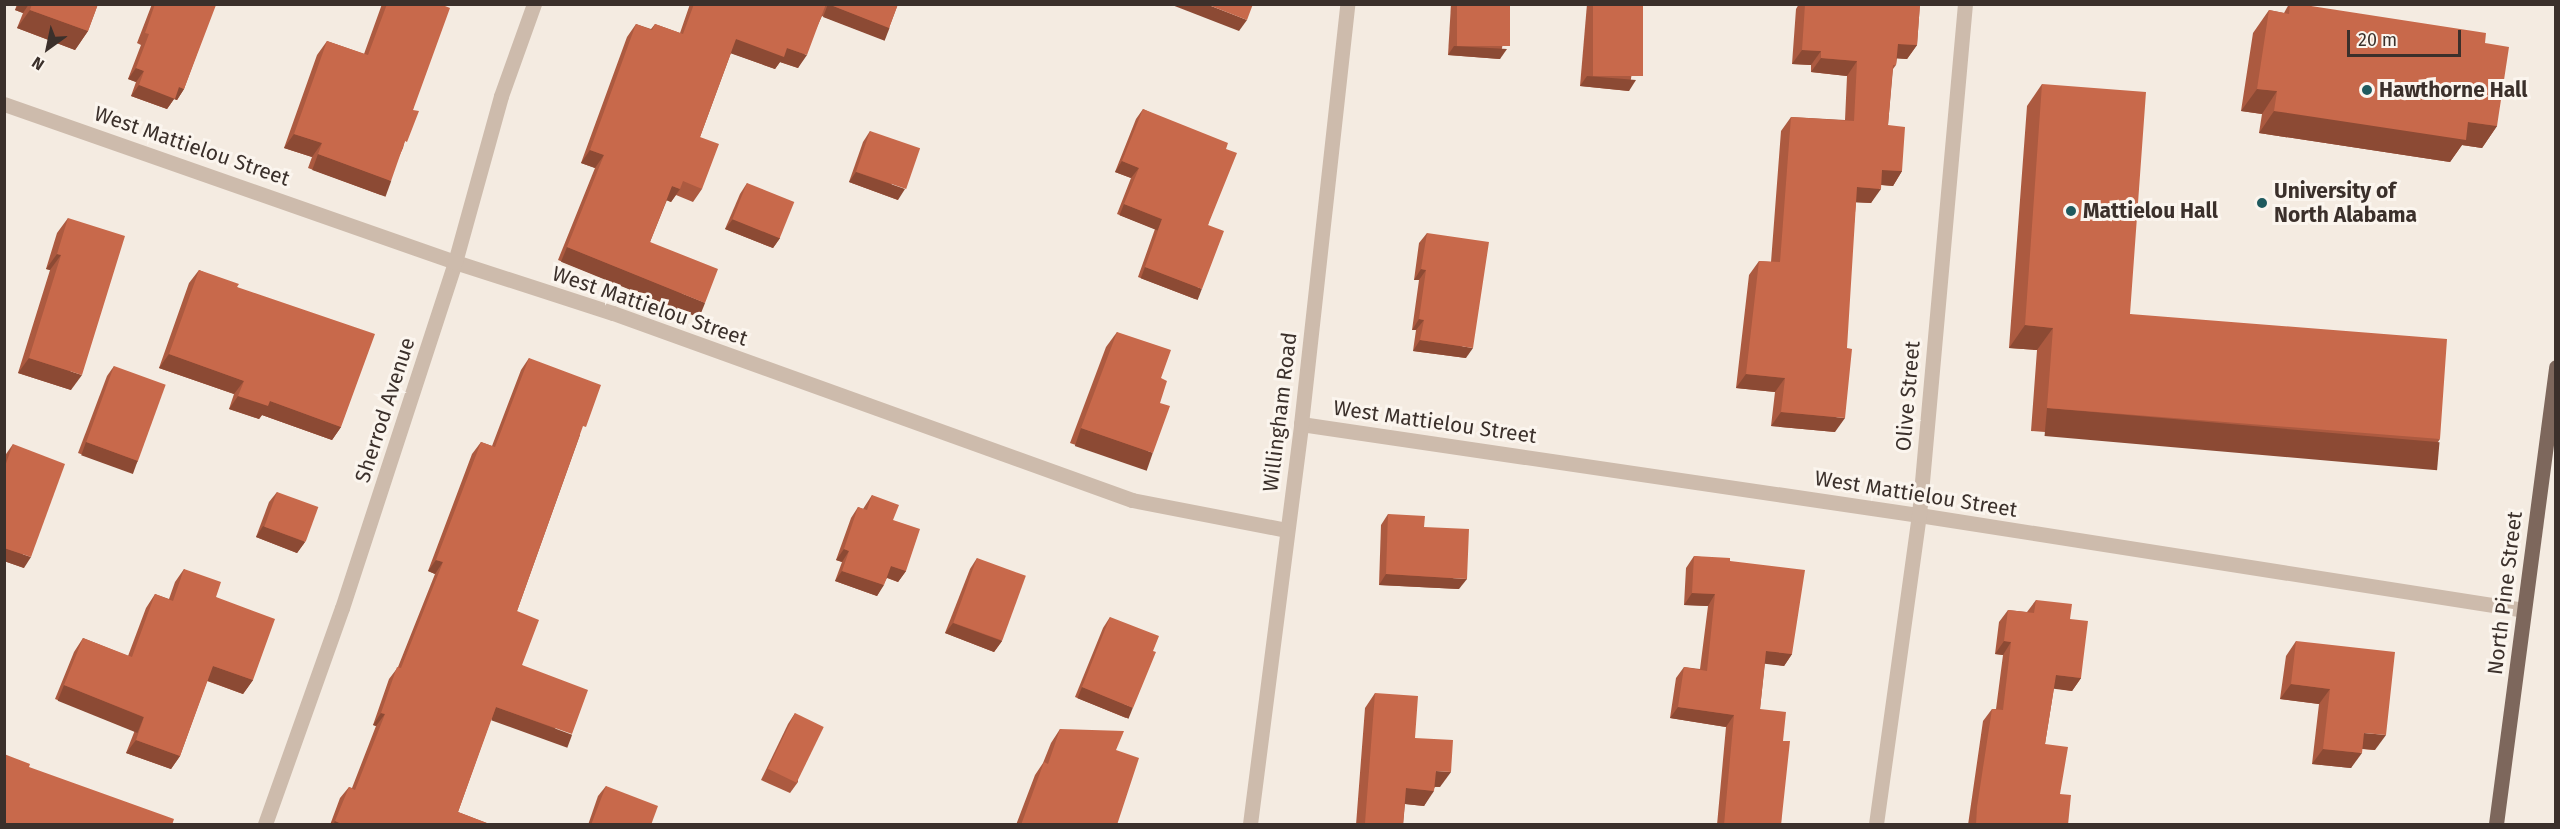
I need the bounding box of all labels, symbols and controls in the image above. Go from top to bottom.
north arrow [18,18,78,78]
scale bar [2350,18,2464,56]
text: 20 m [2358,29,2397,51]
text: N [28,53,48,74]
place label: Hawthorne Hall [2379,77,2527,103]
marker: Hawthorne Hall [2360,83,2374,97]
street label: West Mattielou Street [91,101,293,191]
place label: University of North Alabama [2274,178,2417,228]
marker: University of North Alabama [2255,196,2269,210]
place label: Mattielou Hall [2083,198,2218,224]
marker: Mattielou Hall [2064,204,2078,218]
street label: West Mattielou Street [549,261,751,351]
street label: Willingham Road [1258,331,1302,493]
street label: Sherrod Avenue [350,334,420,486]
street label: Olive Street [1891,340,1925,452]
street label: West Mattielou Street [1332,395,1538,449]
street label: West Mattielou Street [1813,466,2019,522]
street label: North Pine Street [2482,510,2528,676]

